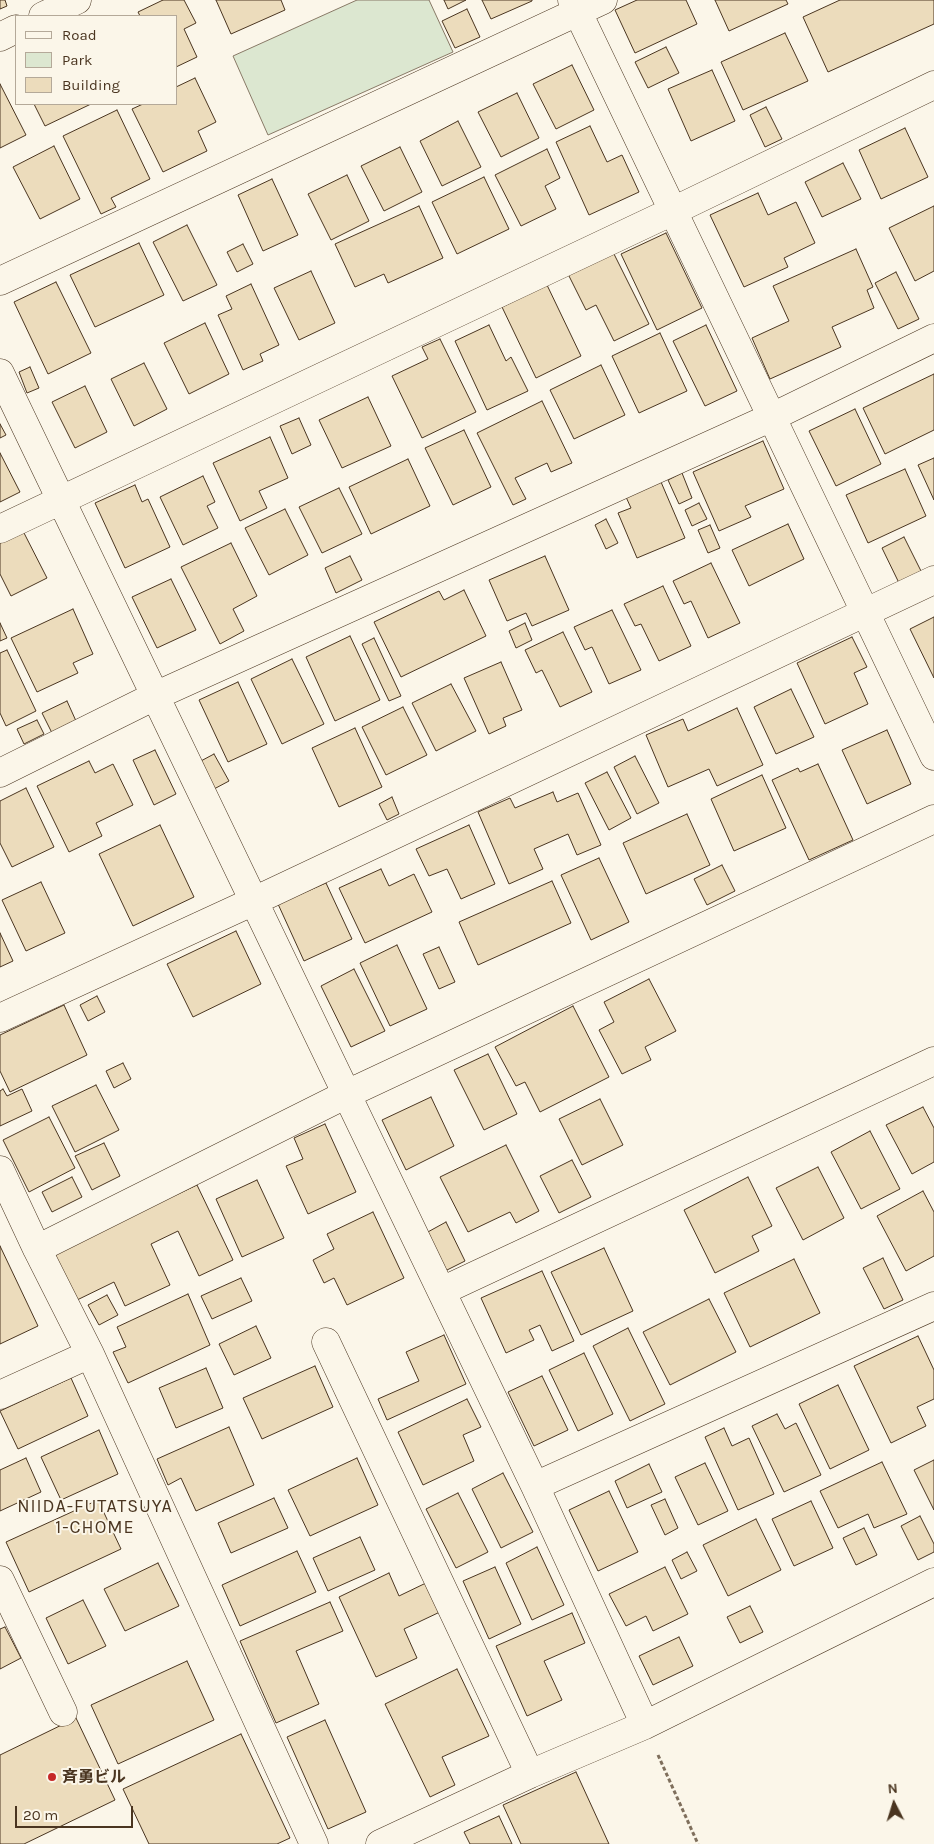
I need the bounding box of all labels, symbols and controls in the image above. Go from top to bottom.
legend [15,15,178,105]
text: Road [62,26,97,44]
text: Park [62,51,92,69]
text: Building [62,76,120,94]
district label: NIIDA-FUTATSUYA 1-CHOME [15,1496,175,1538]
place label: 斉勇ビル [62,1767,126,1787]
marker: 斉勇ビル [46,1771,58,1783]
north arrow [869,1779,919,1829]
text: N [887,1780,898,1797]
scale bar [18,1796,135,1828]
text: 20 m [23,1806,58,1824]

